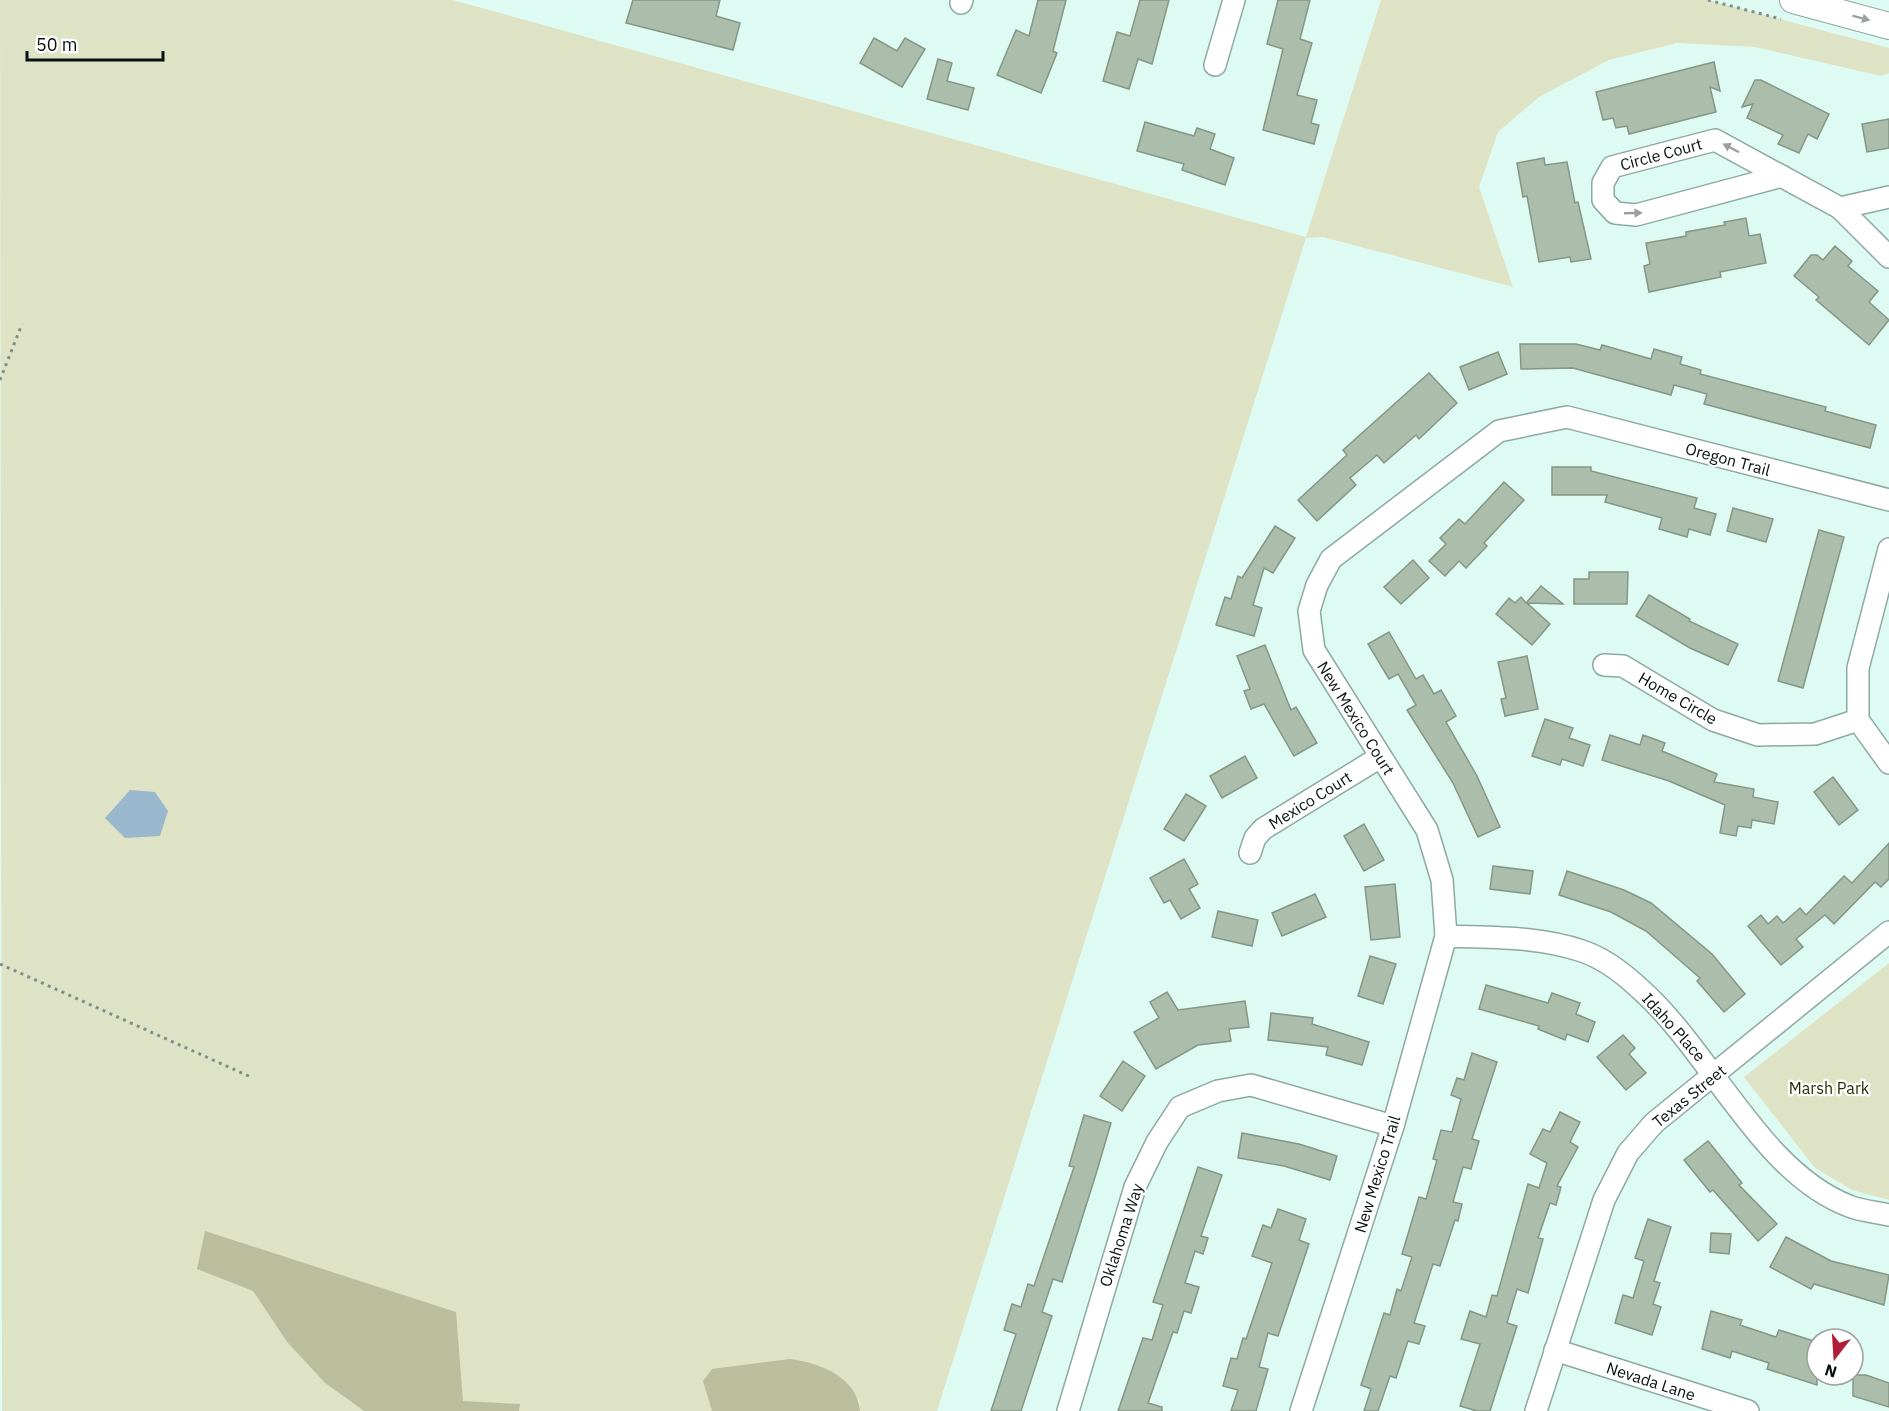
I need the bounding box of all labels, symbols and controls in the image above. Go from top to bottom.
one-way arrow [1852,14,1870,24]
scale bar [27,24,164,62]
text: 50 m [36,33,78,56]
street label: Circle Court [1618,133,1704,175]
one-way arrow [1722,143,1739,153]
one-way arrow [1624,208,1643,218]
street label: Oregon Trail [1683,438,1773,480]
street label: New Mexico Court [1313,658,1399,778]
street label: Home Circle [1635,667,1721,729]
street label: Mexico Court [1265,767,1355,833]
street label: Idaho Place [1638,989,1710,1066]
street label: Texas Street [1648,1060,1730,1132]
park label: Marsh Park [1789,1078,1870,1098]
street label: New Mexico Trail [1350,1113,1404,1235]
street label: Oklahoma Way [1095,1181,1147,1289]
north arrow [1805,1327,1865,1387]
street label: Nevada Lane [1604,1357,1698,1405]
text: N [1822,1360,1839,1383]

